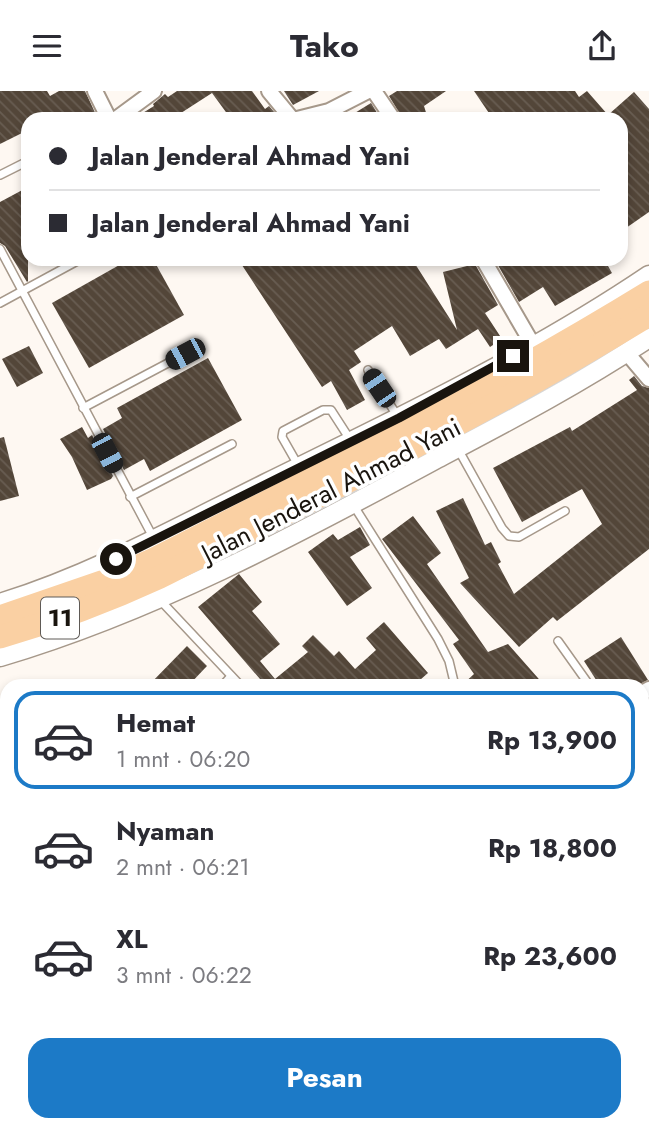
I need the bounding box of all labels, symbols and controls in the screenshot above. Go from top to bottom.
text: Tako [290,23,359,69]
icon: menu [28,27,66,65]
icon: share [583,27,621,65]
text: Jalan Jenderal Ahmad Yani [91,137,410,175]
text: Jalan Jenderal Ahmad Yani [91,204,410,242]
car [162,335,209,373]
route end [497,340,529,372]
car [359,365,400,411]
street label: Jalan Jenderal Ahmad Yani [192,408,467,573]
car [88,430,127,476]
route start [100,543,132,575]
road number: 11 [41,597,79,639]
text: Hemat [116,704,195,742]
icon: car [32,709,95,772]
text: Rp 13,900 [487,721,617,759]
text: 1 mnt · 06:20 [116,742,250,776]
text: Nyaman [116,812,215,850]
icon: car [32,817,95,880]
text: Rp 18,800 [488,829,617,867]
text: 2 mnt · 06:21 [116,850,250,884]
text: XL [116,920,148,958]
icon: car [32,925,95,988]
text: Rp 23,600 [483,937,617,975]
text: 3 mnt · 06:22 [116,958,252,992]
button: Pesan [28,1038,621,1118]

